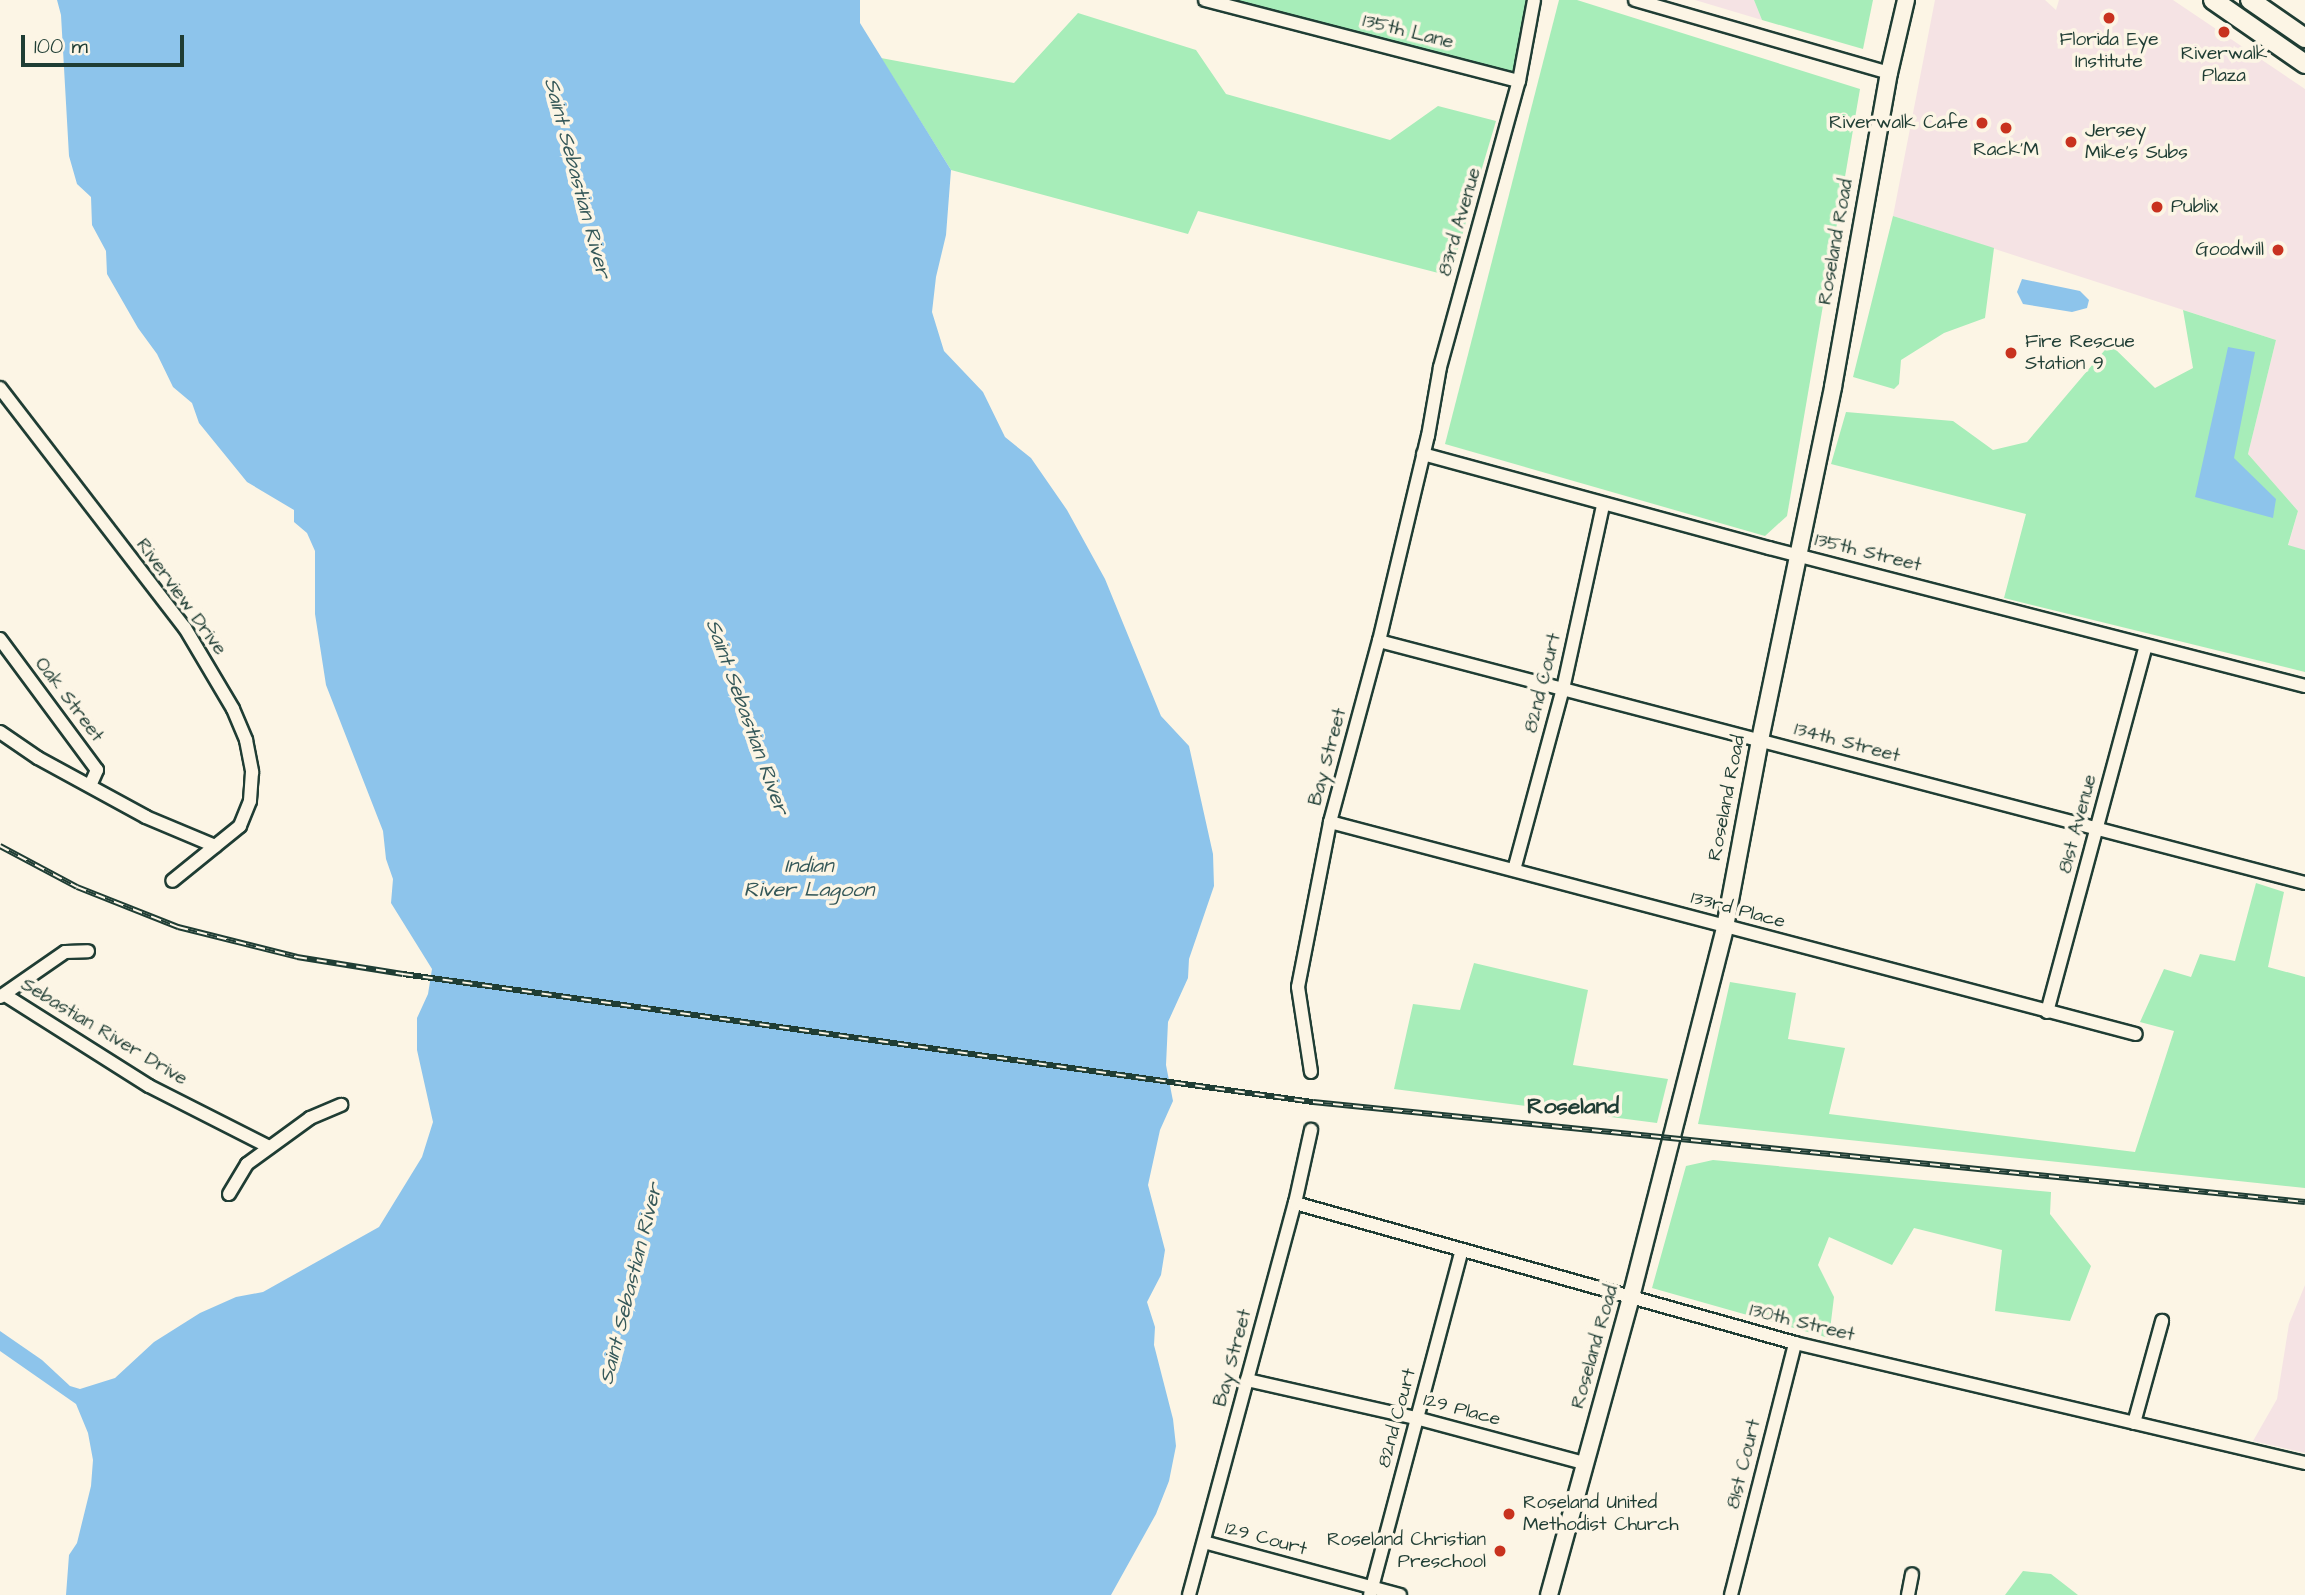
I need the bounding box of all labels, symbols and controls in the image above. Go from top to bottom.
street label: 135th Lane [1360,10,1456,54]
marker: Florida Eye Institute [2101,10,2117,26]
scale bar [24,21,187,65]
marker: Riverwalk Plaza [2216,24,2232,40]
place label: Florida Eye Institute [2059,29,2159,73]
text: 100 m [34,32,88,61]
place label: Riverwalk Plaza [2181,43,2267,87]
water label: Saint Sebastian River [538,75,616,281]
place label: Riverwalk Cafe [1829,112,1968,134]
marker: Riverwalk Cafe [1974,115,1990,131]
marker: Rack'M [1998,120,2014,136]
place label: Jersey Mike's Subs [2085,120,2188,164]
marker: Jersey Mike's Subs [2063,134,2079,150]
place label: Rack'M [1973,139,2039,161]
street label: 83rd Avenue [1434,165,1486,279]
street label: Roseland Road [1814,177,1858,307]
place label: Publix [2171,196,2218,218]
marker: Publix [2149,199,2165,215]
place label: Goodwill [2196,239,2264,261]
marker: Goodwill [2270,242,2286,258]
place label: Fire Rescue Station 9 [2025,331,2135,375]
marker: Fire Rescue Station 9 [2003,345,2019,361]
street label: 135th Street [1812,529,1924,577]
street label: Riverview Drive [131,534,231,660]
water label: Saint Sebastian River [700,616,794,818]
street label: 82nd Court [1520,631,1566,735]
street label: Oak Street [30,653,108,747]
street label: Bay Street [1304,706,1352,808]
street label: 134th Street [1792,718,1902,768]
street label: Roseland Road [1704,733,1750,863]
street label: 81st Avenue [2054,772,2102,876]
water label: Indian River Lagoon [744,853,874,903]
street label: 133rd Place [1688,886,1788,934]
street label: Sebastian River Drive [17,973,191,1091]
district label: Roseland [1527,1092,1619,1120]
water label: Saint Sebastian River [594,1181,668,1387]
street label: Roseland Road [1567,1283,1623,1411]
street label: 130th Street [1747,1299,1857,1347]
street label: Bay Street [1209,1307,1257,1409]
street label: 82nd Court [1373,1366,1421,1470]
street label: 129 Place [1421,1389,1503,1431]
street label: 81st Court [1722,1417,1766,1511]
place label: Roseland United Methodist Church [1523,1492,1679,1536]
marker: Roseland United Methodist Church [1501,1506,1517,1522]
street label: 129 Court [1223,1517,1309,1561]
place label: Roseland Christian Preschool [1327,1529,1486,1573]
marker: Roseland Christian Preschool [1492,1543,1508,1559]

